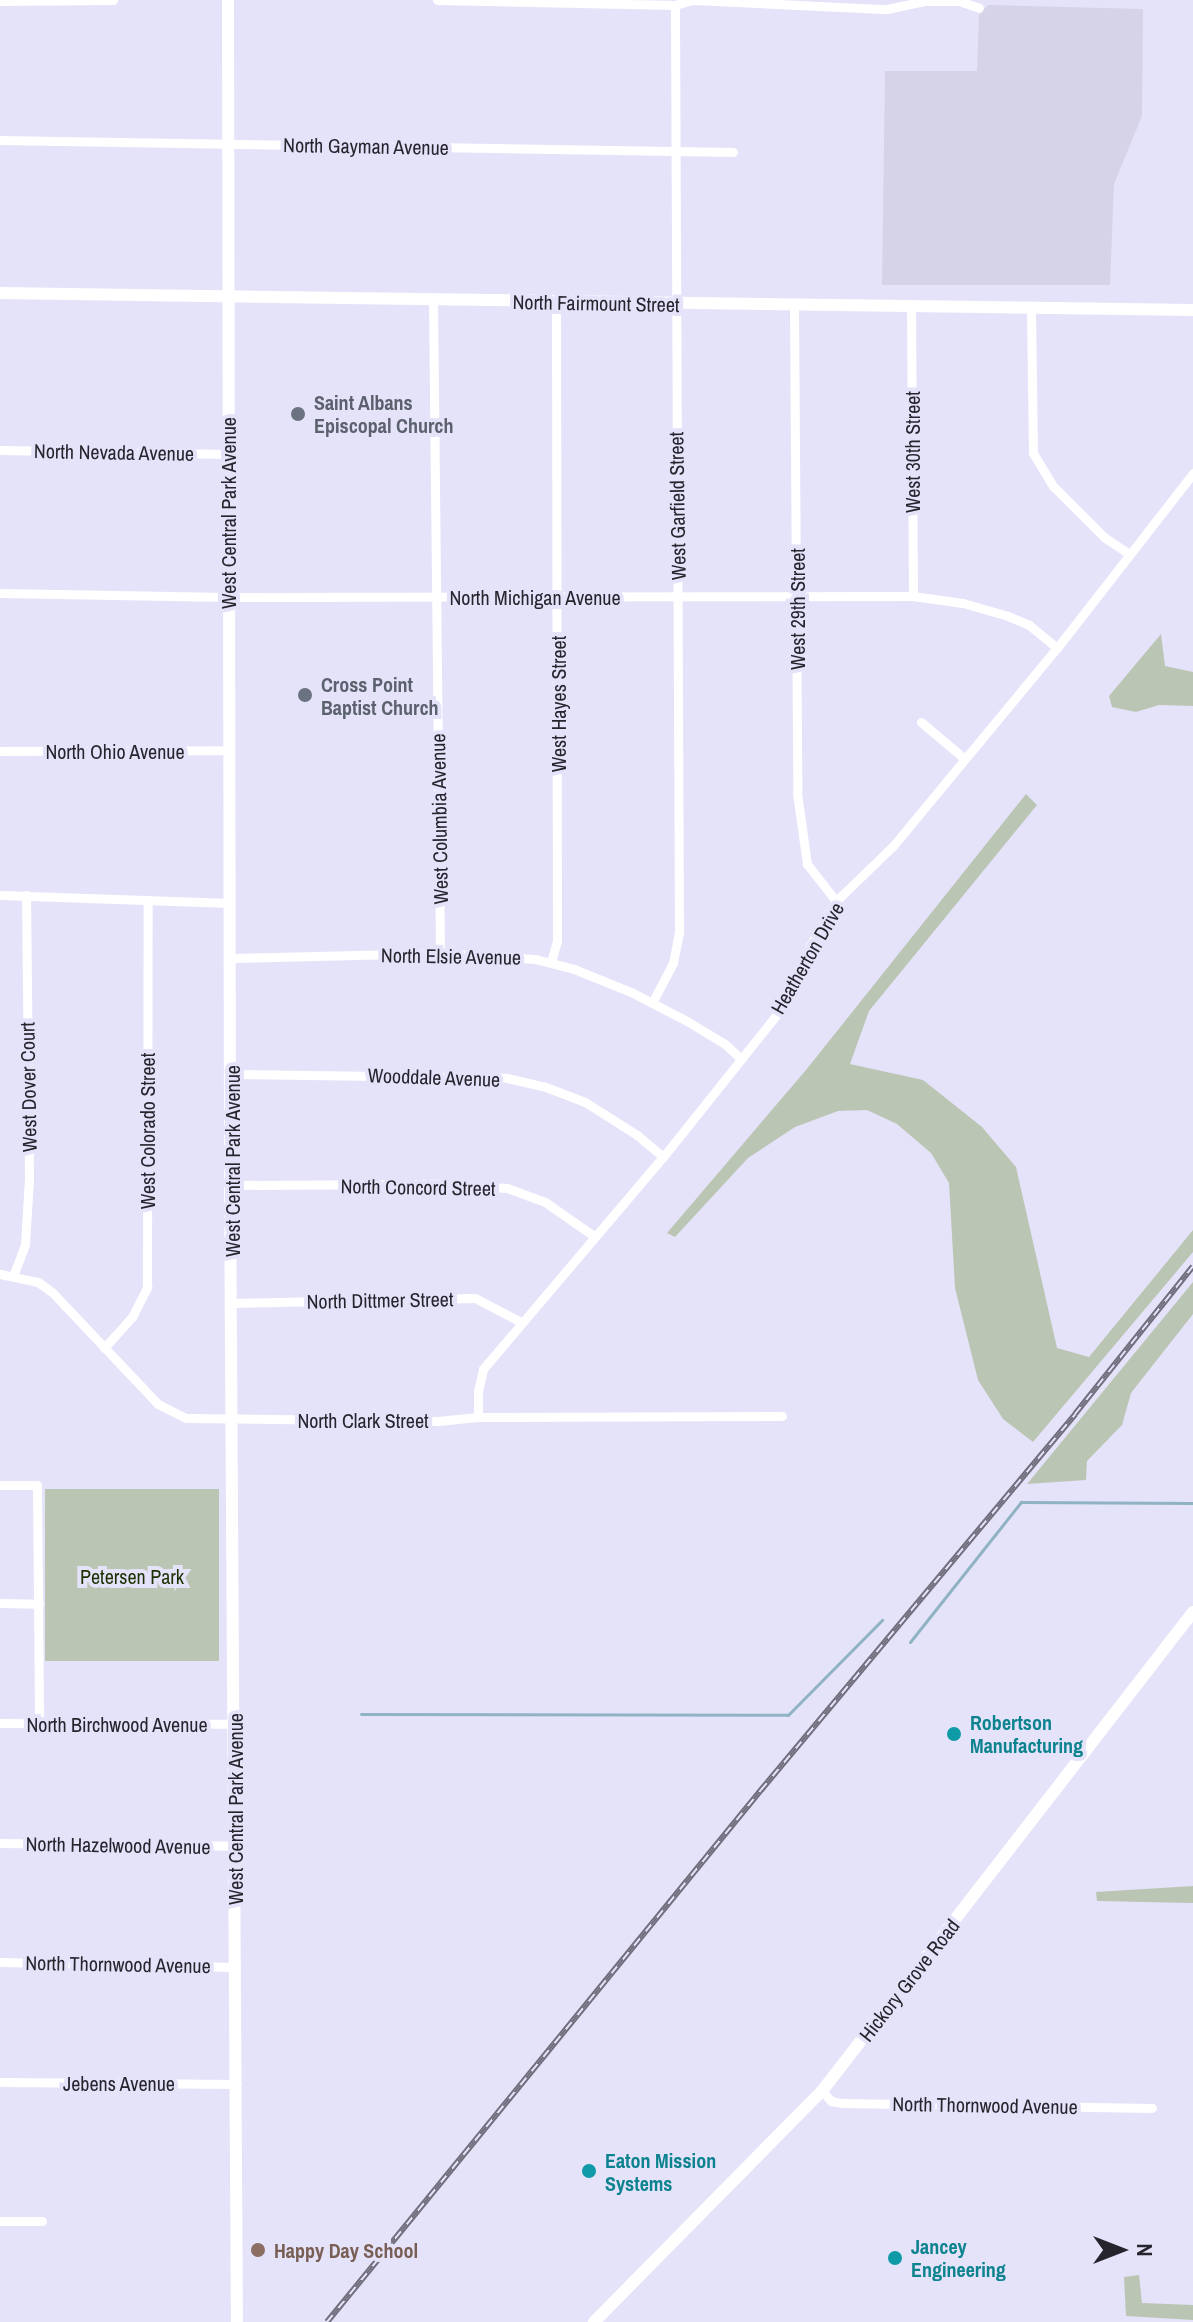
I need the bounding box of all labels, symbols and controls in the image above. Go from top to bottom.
street label: North Gayman Avenue [283,133,449,159]
street label: North Fairmount Street [512,290,680,316]
place label: Saint Albans Episcopal Church [314,390,453,437]
street label: West 30th Street [900,391,924,513]
marker: Saint Albans Episcopal Church [289,405,307,423]
street label: West Central Park Avenue [216,417,240,609]
street label: West Garfield Street [664,432,690,580]
street label: North Nevada Avenue [33,439,195,465]
street label: West 29th Street [785,548,809,670]
street label: North Michigan Avenue [449,585,621,609]
street label: West Hayes Street [546,636,570,772]
place label: Cross Point Baptist Church [321,672,439,719]
marker: Cross Point Baptist Church [296,686,314,704]
street label: West Columbia Avenue [426,733,452,905]
street label: North Ohio Avenue [45,739,185,763]
street label: Heatherton Drive [765,898,849,1018]
street label: North Elsie Avenue [380,943,522,969]
street label: West Dover Court [15,1022,41,1152]
street label: West Colorado Street [135,1053,159,1209]
street label: Wooddale Avenue [367,1063,501,1091]
street label: West Central Park Avenue [220,1065,244,1257]
street label: North Concord Street [340,1174,496,1200]
street label: North Dittmer Street [306,1287,454,1313]
street label: North Clark Street [297,1408,429,1432]
park label: Petersen Park [80,1564,184,1588]
place label: Robertson Manufacturing [970,1710,1083,1757]
street label: North Birchwood Avenue [26,1712,208,1736]
street label: West Central Park Avenue [223,1713,247,1905]
marker: Robertson Manufacturing [945,1725,963,1743]
street label: North Hazelwood Avenue [25,1831,211,1859]
street label: Hickory Grove Road [854,1914,964,2046]
street label: North Thornwood Avenue [25,1950,211,1978]
street label: Jebens Avenue [63,2071,175,2095]
street label: North Thornwood Avenue [892,2091,1078,2119]
place label: Eaton Mission Systems [605,2148,716,2195]
marker: Eaton Mission Systems [580,2162,598,2180]
north arrow [1081,2210,1161,2290]
place label: Jancey Engineering [911,2234,1006,2281]
place label: Happy Day School [274,2238,418,2262]
marker: Happy Day School [249,2241,267,2259]
text: N [1130,2243,1160,2257]
marker: Jancey Engineering [886,2249,904,2267]

